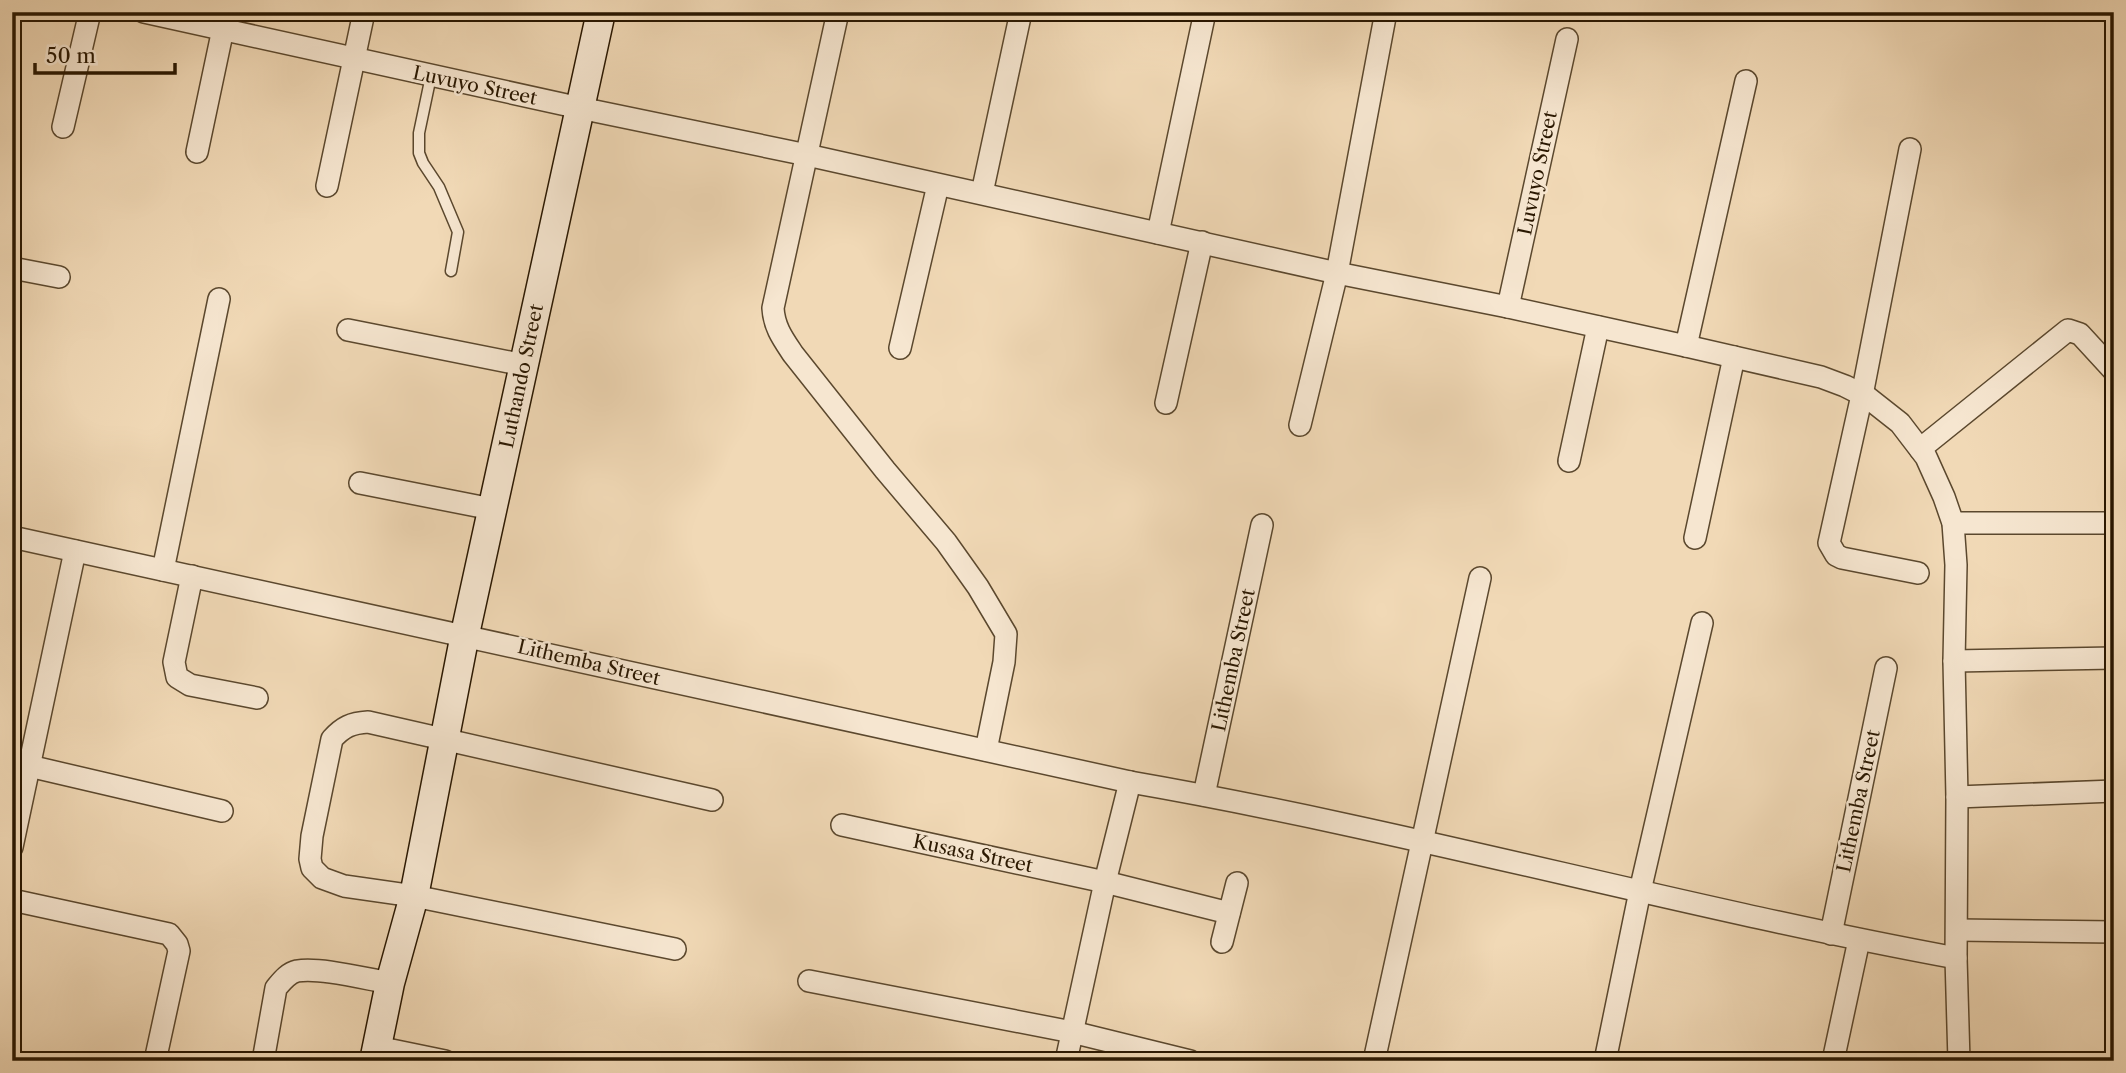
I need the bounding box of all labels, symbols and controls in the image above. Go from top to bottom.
scale bar [35,32,175,76]
text: 50 m [46,43,96,68]
street label: Luvuyo Street [411,61,539,110]
street label: Luvuyo Street [1513,109,1562,237]
street label: Luthando Street [495,302,548,450]
street label: Lithemba Street [1207,586,1260,734]
street label: Lithemba Street [515,635,663,690]
street label: Lithemba Street [1832,727,1885,875]
street label: Kusasa Street [911,830,1035,877]

